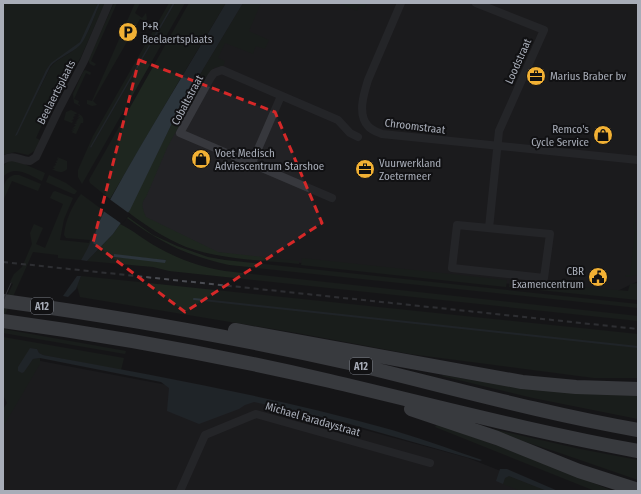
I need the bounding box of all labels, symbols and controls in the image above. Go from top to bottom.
place label: P+R Beelaertsplaats [142,20,213,46]
parking icon: P+R Beelaertsplaats [117,21,139,43]
street label: Loodstraat [503,36,534,86]
street label: Beelaertsplaats [35,58,78,127]
office icon: Marius Braber bv [525,65,547,87]
place label: Marius Braber bv [550,70,626,83]
street label: Cobaltstraat [169,73,206,127]
street label: Chroomstraat [384,116,446,137]
place label: Remco's Cycle Service [531,123,589,149]
shop icon: Remco's Cycle Service [592,124,614,146]
place label: Voet Medisch Adviescentrum Starshoe [215,147,324,173]
shop icon: Voet Medisch Adviescentrum Starshoe [190,148,212,170]
place label: Vuurwerkland Zoetermeer [379,157,441,183]
office icon: Vuurwerkland Zoetermeer [354,158,376,180]
place label: CBR Examencentrum [512,265,584,291]
public building icon: CBR Examencentrum [587,266,609,288]
road number: A12 [31,298,53,314]
road number: A12 [350,358,372,374]
street label: Michael Faradaystraat [264,400,362,439]

